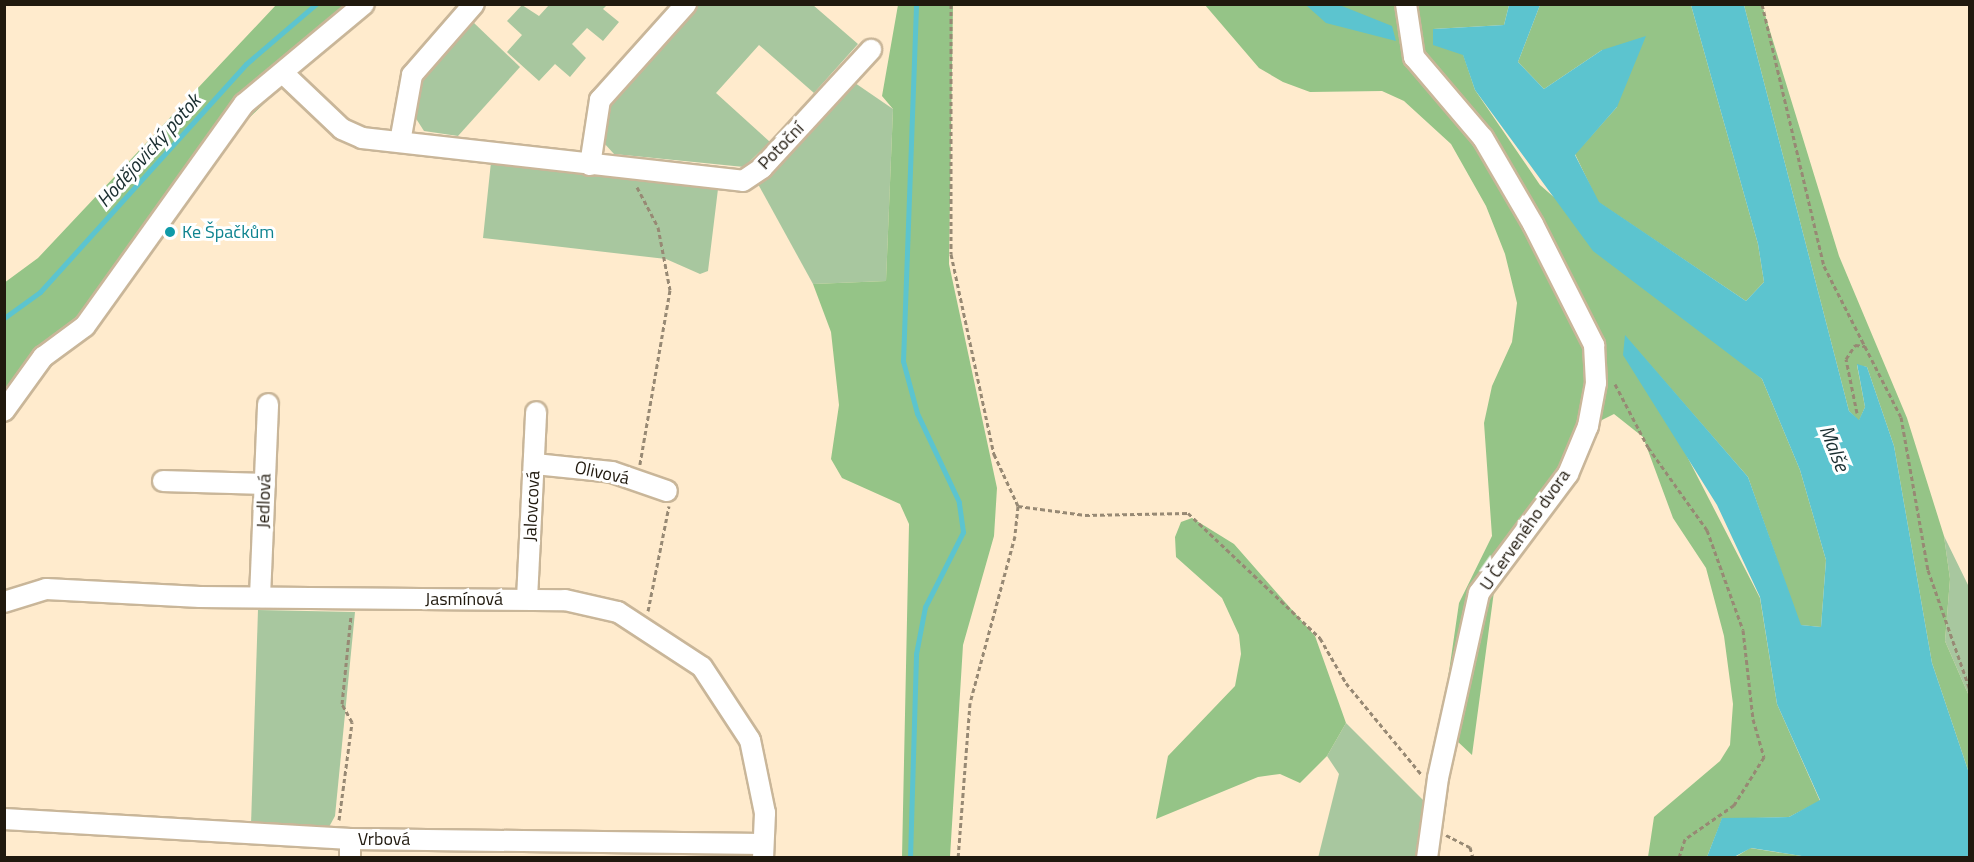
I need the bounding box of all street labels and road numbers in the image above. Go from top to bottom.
street label: Potoční [753,118,809,174]
street label: Olivová [573,457,631,489]
street label: U Červeného dvora [1475,465,1575,595]
street label: Jalovcová [519,470,545,542]
street label: Jedlová [252,473,276,529]
street label: Jasmínová [425,588,503,610]
street label: Vrbová [358,828,410,850]

